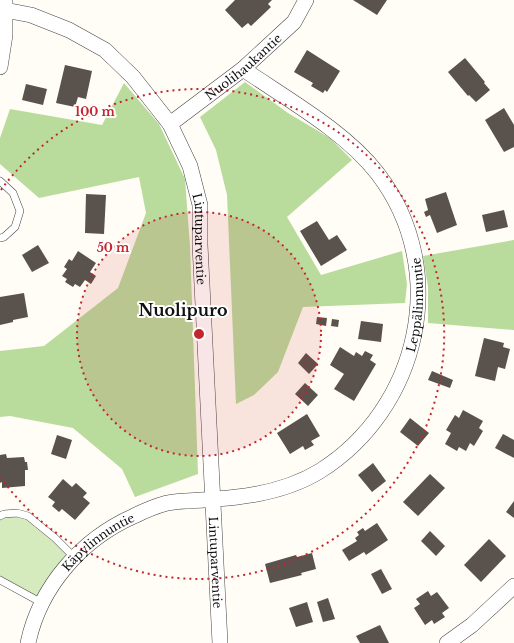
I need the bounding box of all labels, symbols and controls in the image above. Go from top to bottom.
street label: Nuolihaukantie [202,30,284,103]
text: 100 m [75,104,116,119]
street label: Lintuparventie [190,191,209,285]
text: 50 m [97,240,130,255]
street label: Leppälinnuntie [403,256,426,354]
district label: Nuolipuro [139,300,227,320]
centre of rings [192,327,206,341]
street label: Käpylinnuntie [58,509,137,574]
street label: Lintuparventie [206,516,226,609]

